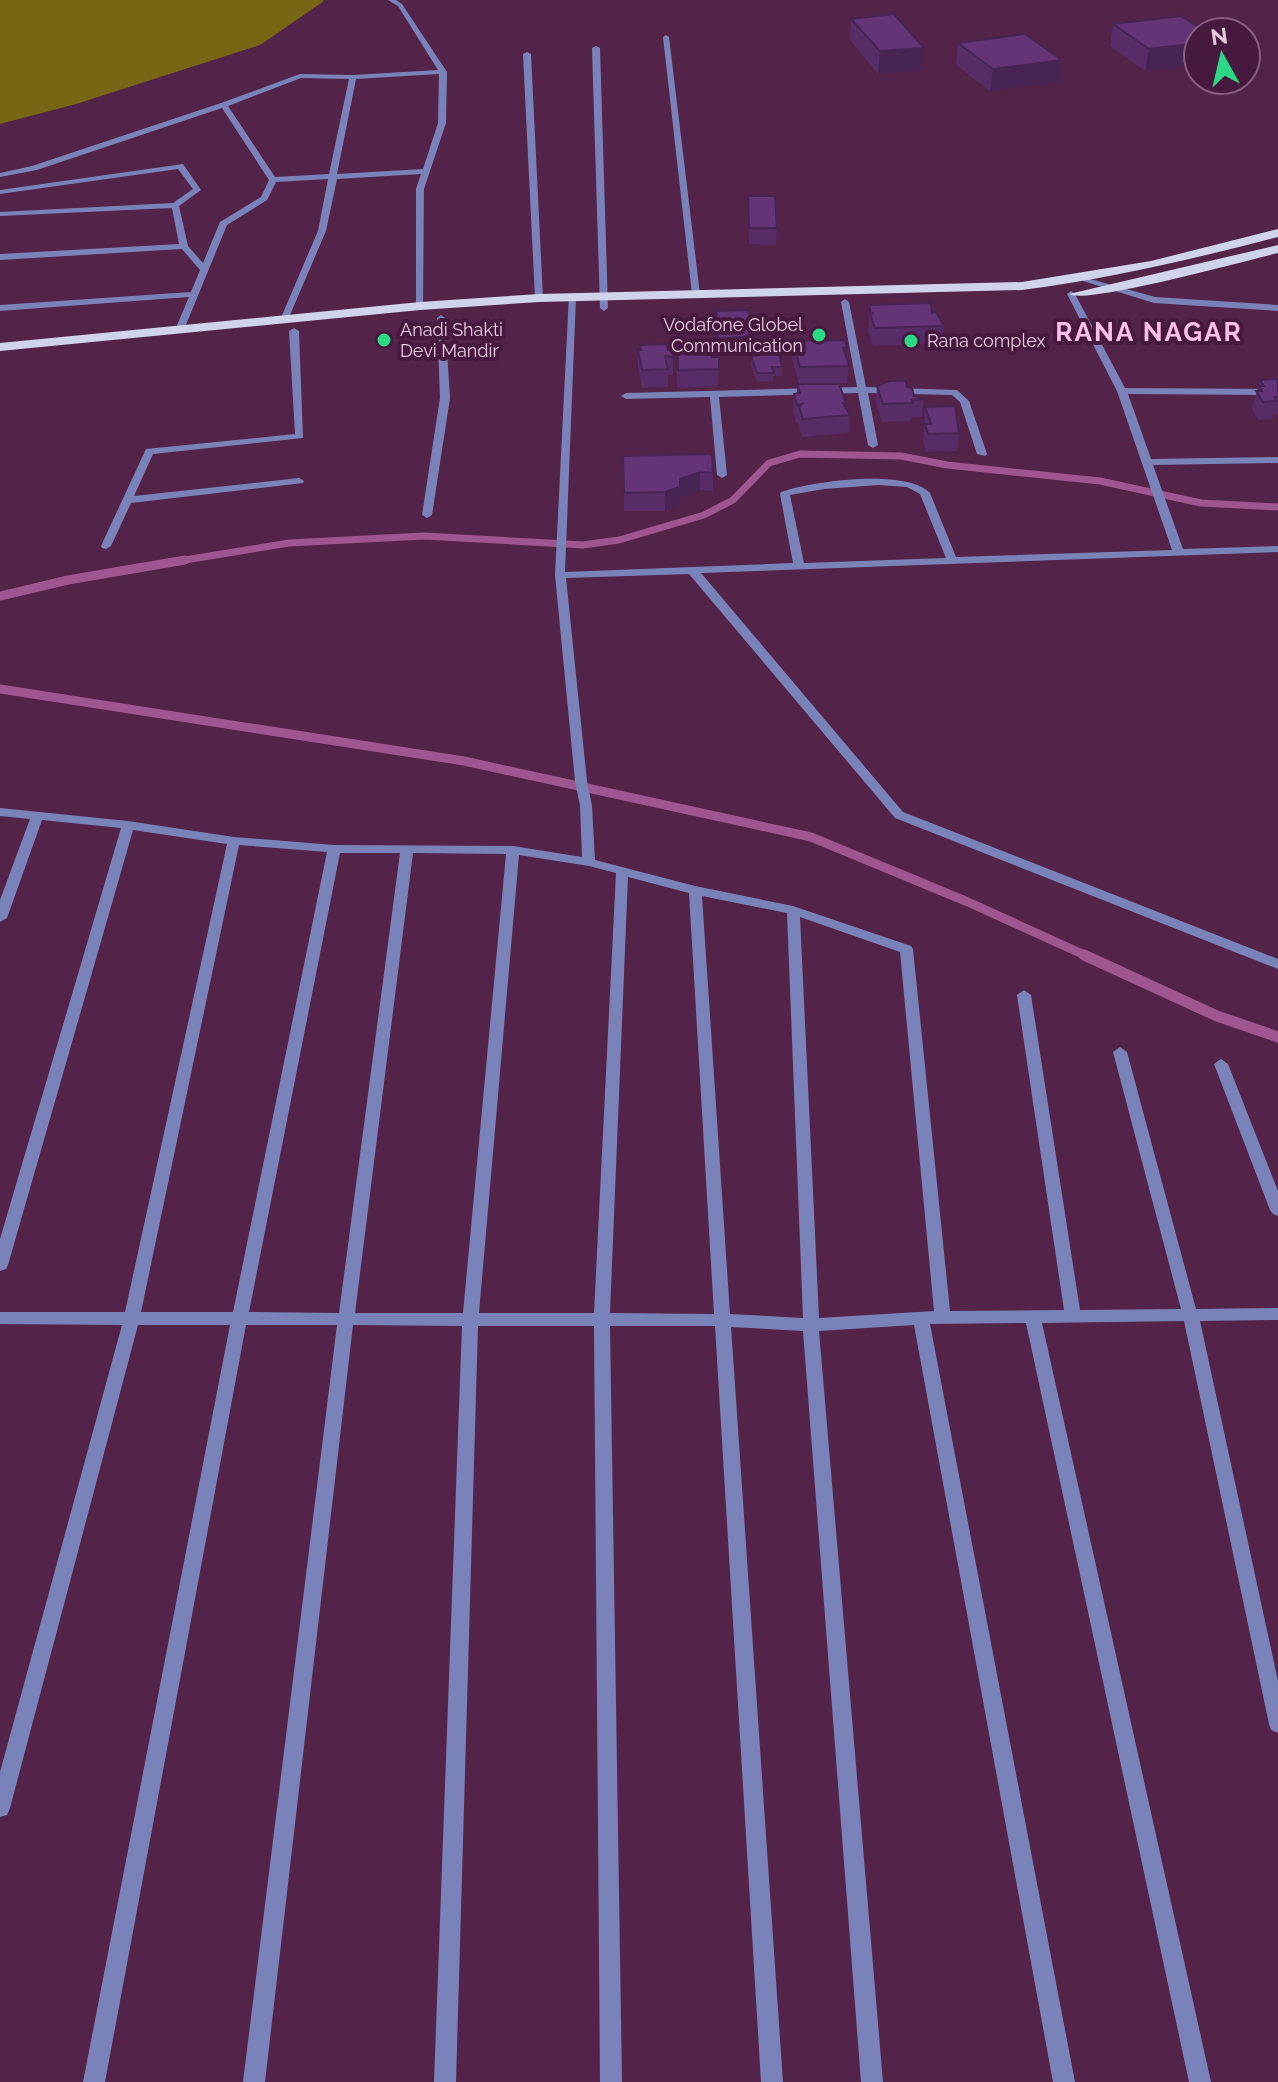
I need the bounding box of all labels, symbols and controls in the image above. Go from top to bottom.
north arrow [1182,16,1262,96]
text: N [1209,22,1229,50]
place label: Vodafone Globel Communication [663,314,803,356]
district label: RANA NAGAR [1055,317,1243,347]
place label: Anadi Shakti Devi Mandir [400,319,503,361]
marker: Vodafone Globel Communication [810,326,828,344]
place label: Rana complex [927,330,1046,351]
marker: Anadi Shakti Devi Mandir [375,331,393,349]
marker: Rana complex [902,332,920,350]

